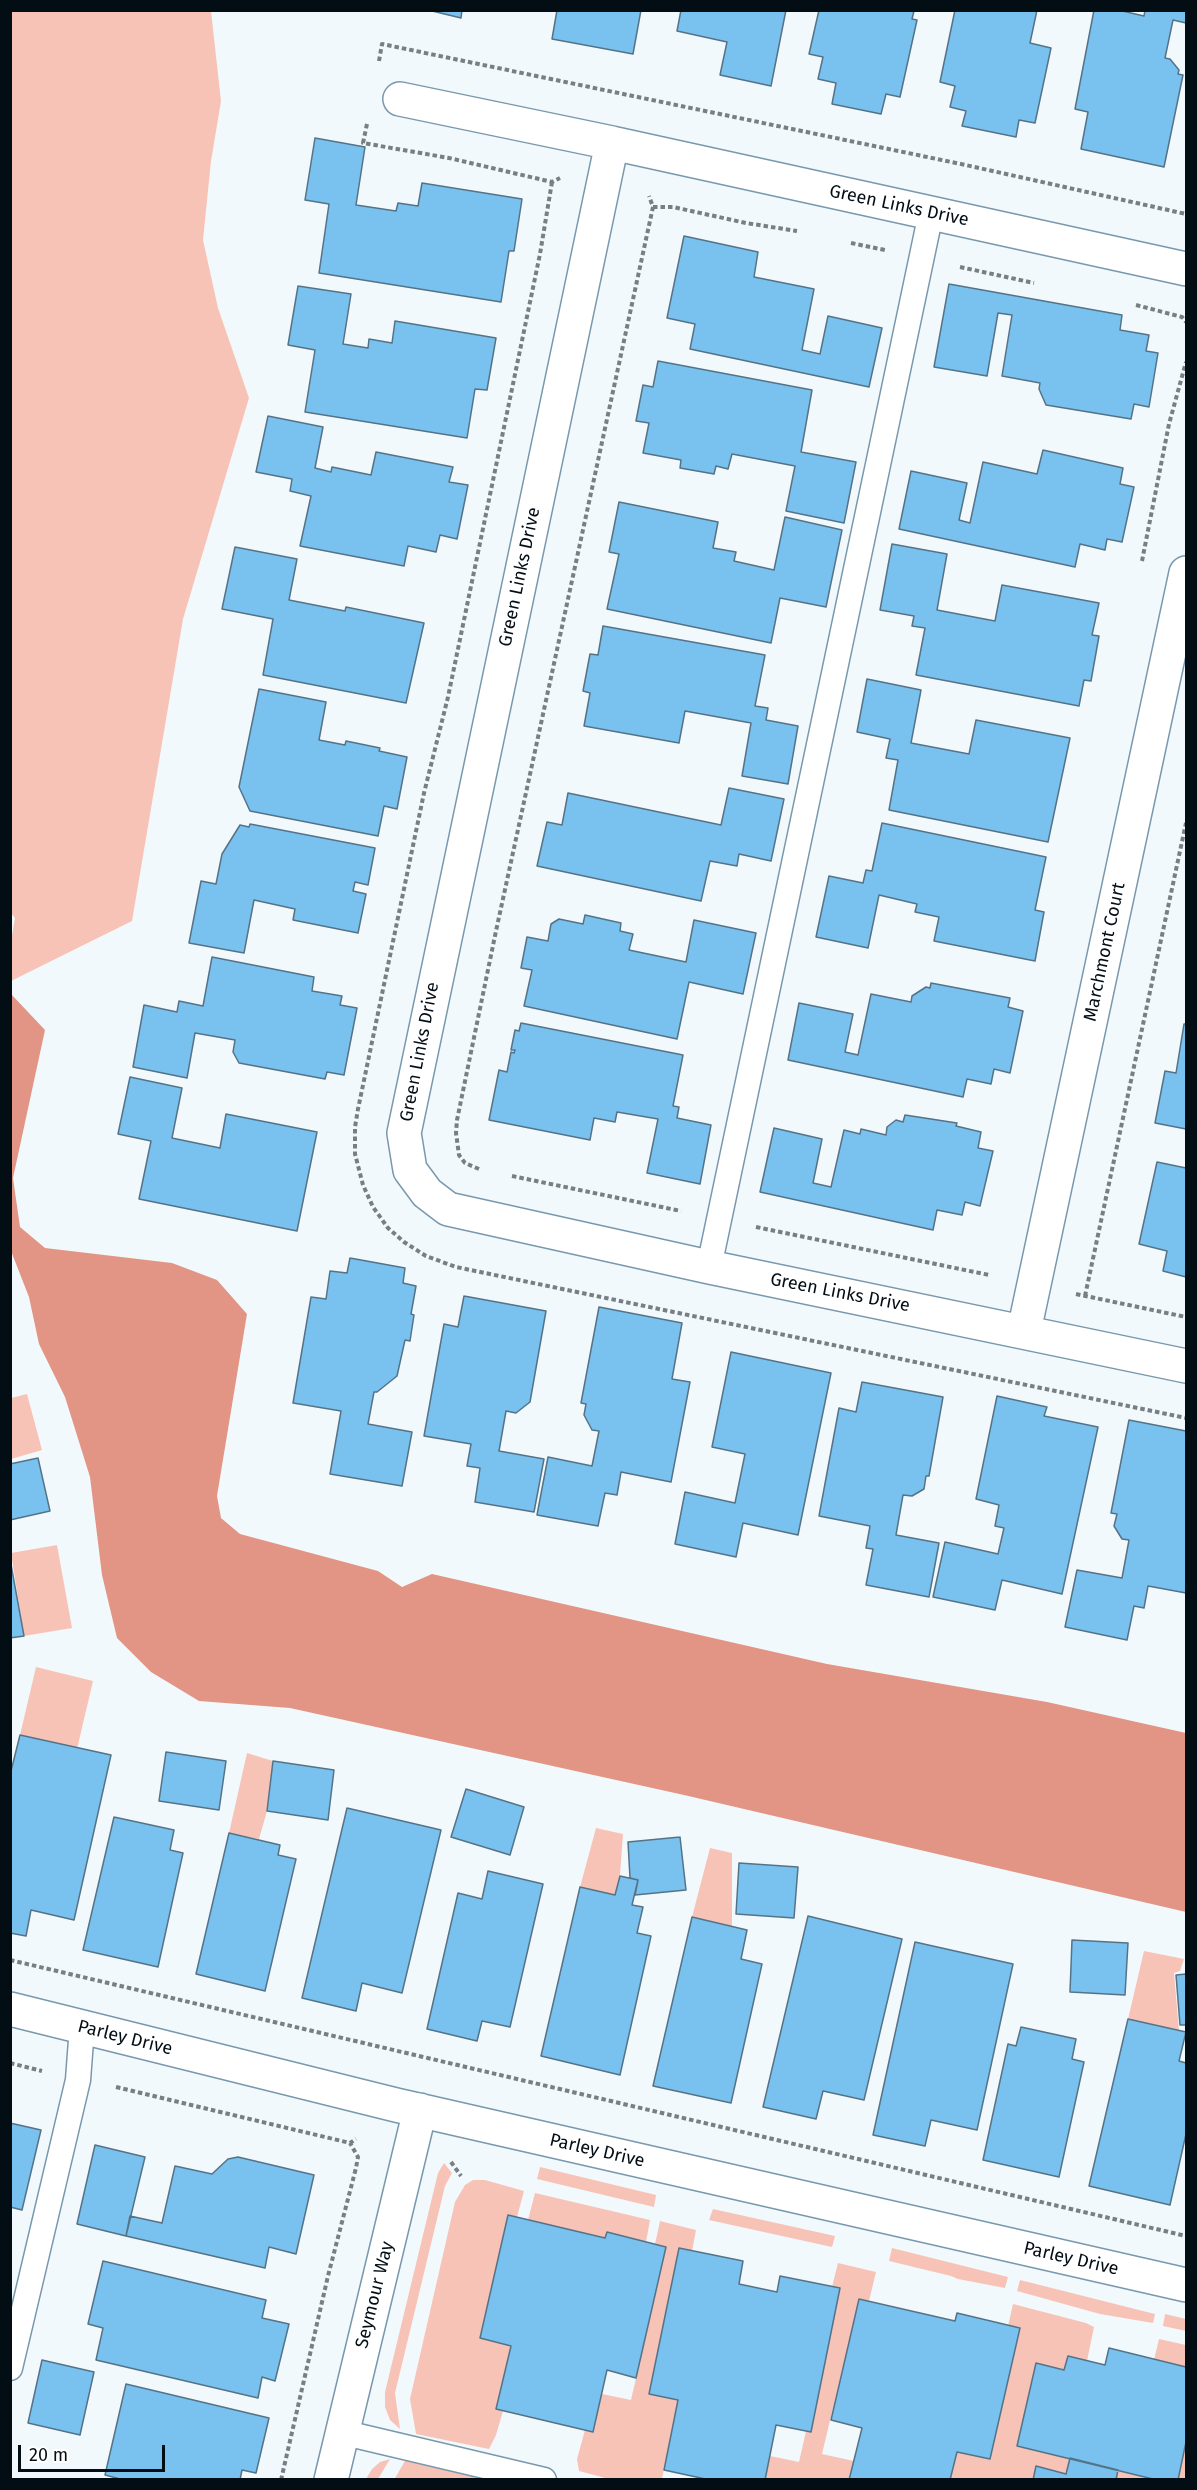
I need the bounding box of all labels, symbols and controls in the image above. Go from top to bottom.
street label: Green Links Drive [827,181,971,231]
street label: Green Links Drive [495,505,545,649]
street label: Marchmont Court [1080,881,1130,1023]
street label: Green Links Drive [396,980,444,1124]
street label: Green Links Drive [768,1269,912,1317]
street label: Parley Drive [75,2016,175,2060]
street label: Parley Drive [547,2130,647,2172]
street label: Parley Drive [1021,2238,1121,2280]
street label: Seymour Way [351,2239,399,2351]
scale bar [21,2433,168,2471]
text: 20 m [29,2444,68,2466]

